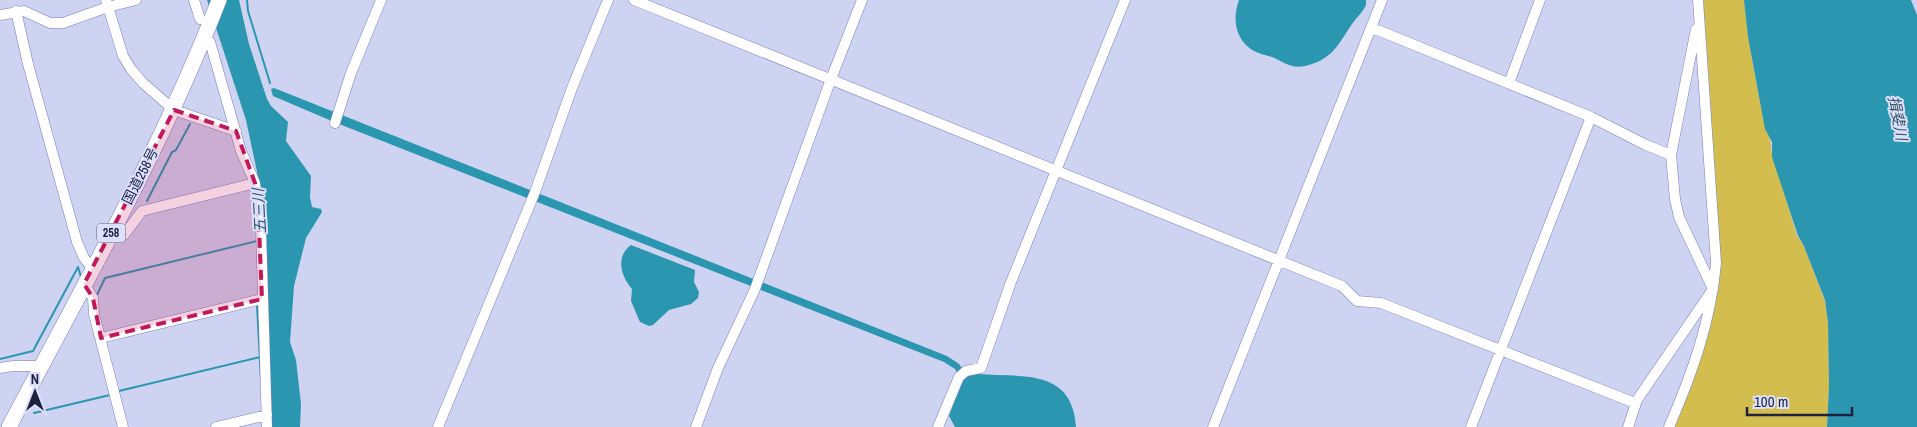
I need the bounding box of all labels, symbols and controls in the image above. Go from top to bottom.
water label: 揖斐川 [1883,94,1913,144]
street label: 国道258号 [118,145,162,207]
water label: 五三川 [247,186,271,234]
road number: 258 [97,224,125,242]
north arrow [10,367,60,417]
text: N [31,370,39,388]
scale bar [1747,384,1852,416]
text: 100 m [1754,391,1788,412]

